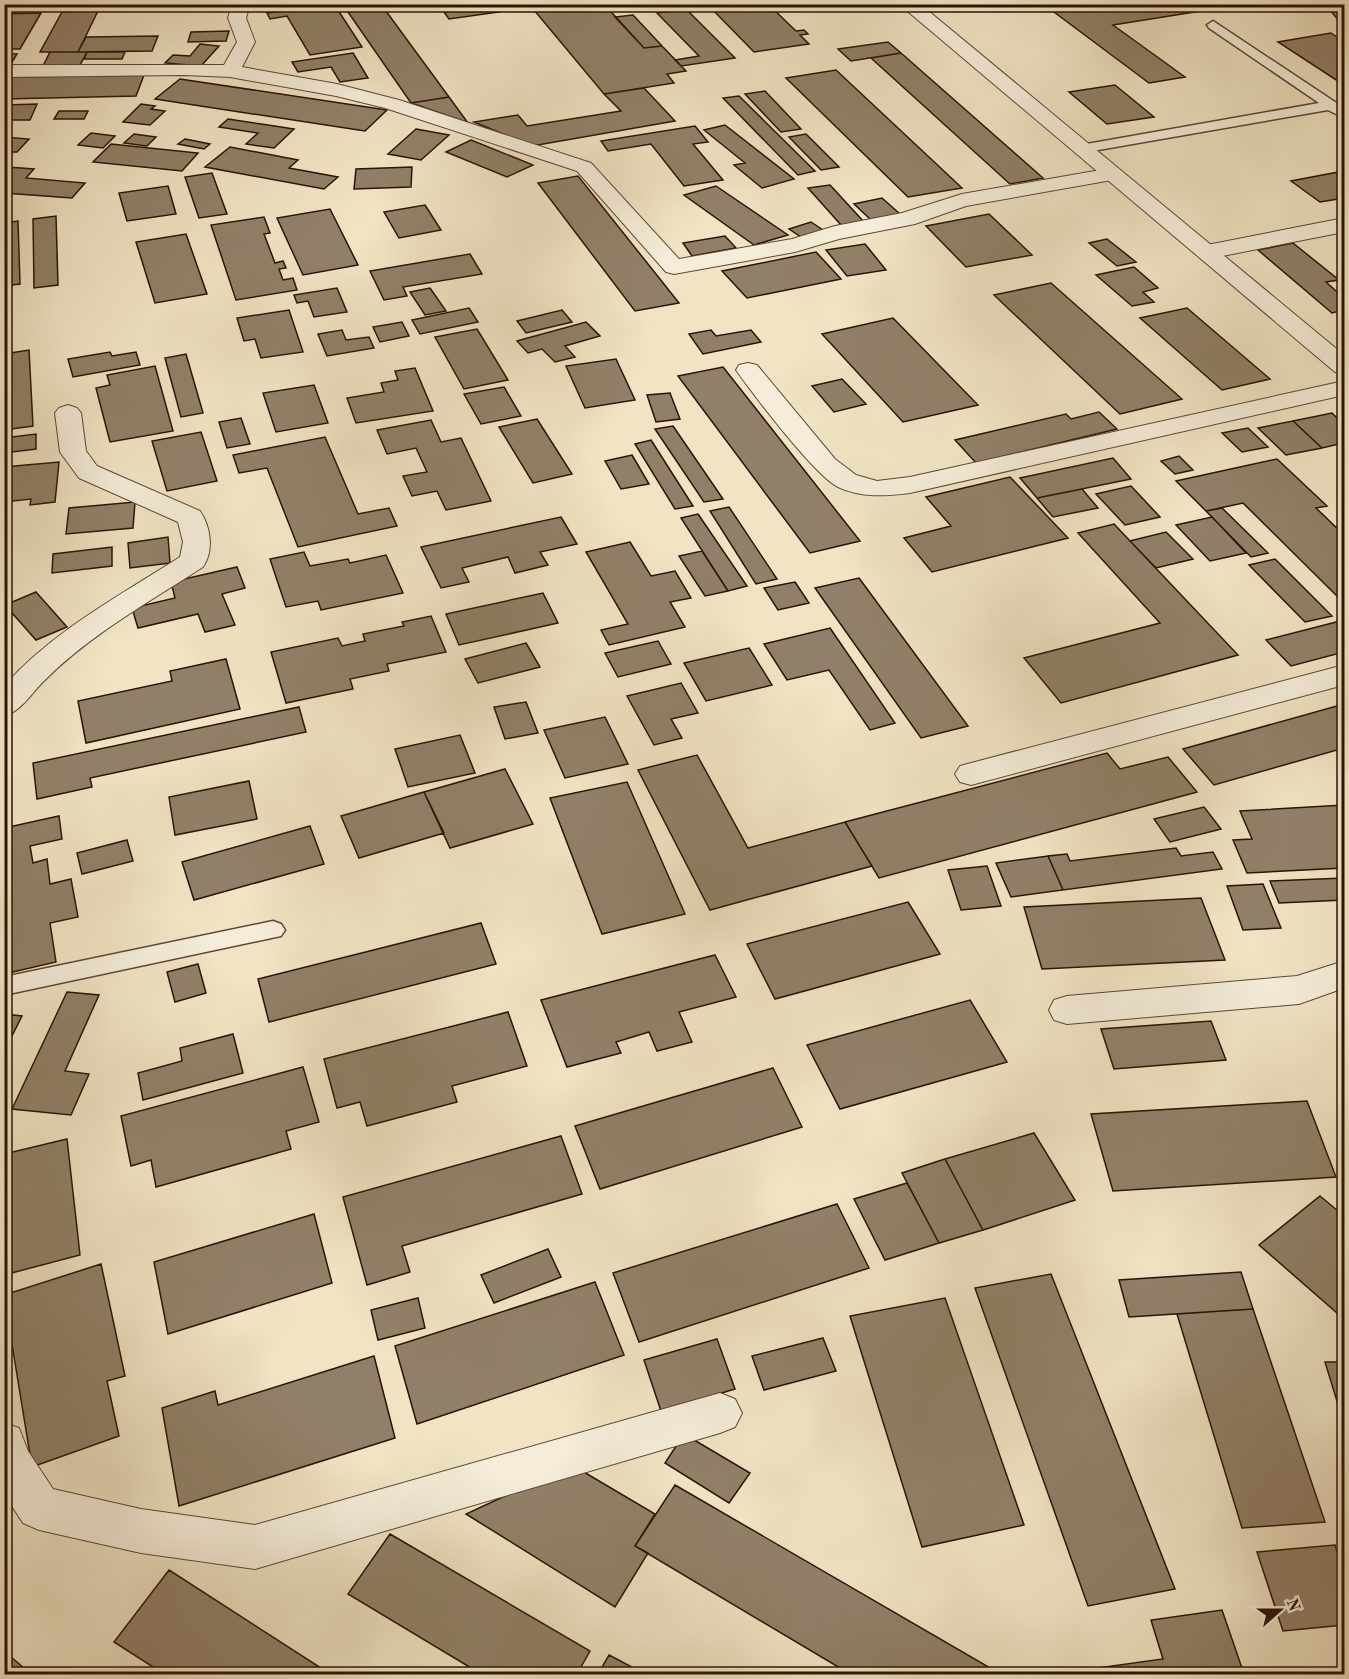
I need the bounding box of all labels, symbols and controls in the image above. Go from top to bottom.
north arrow [1250,1580,1310,1640]
text: N [1282,1597,1302,1615]

